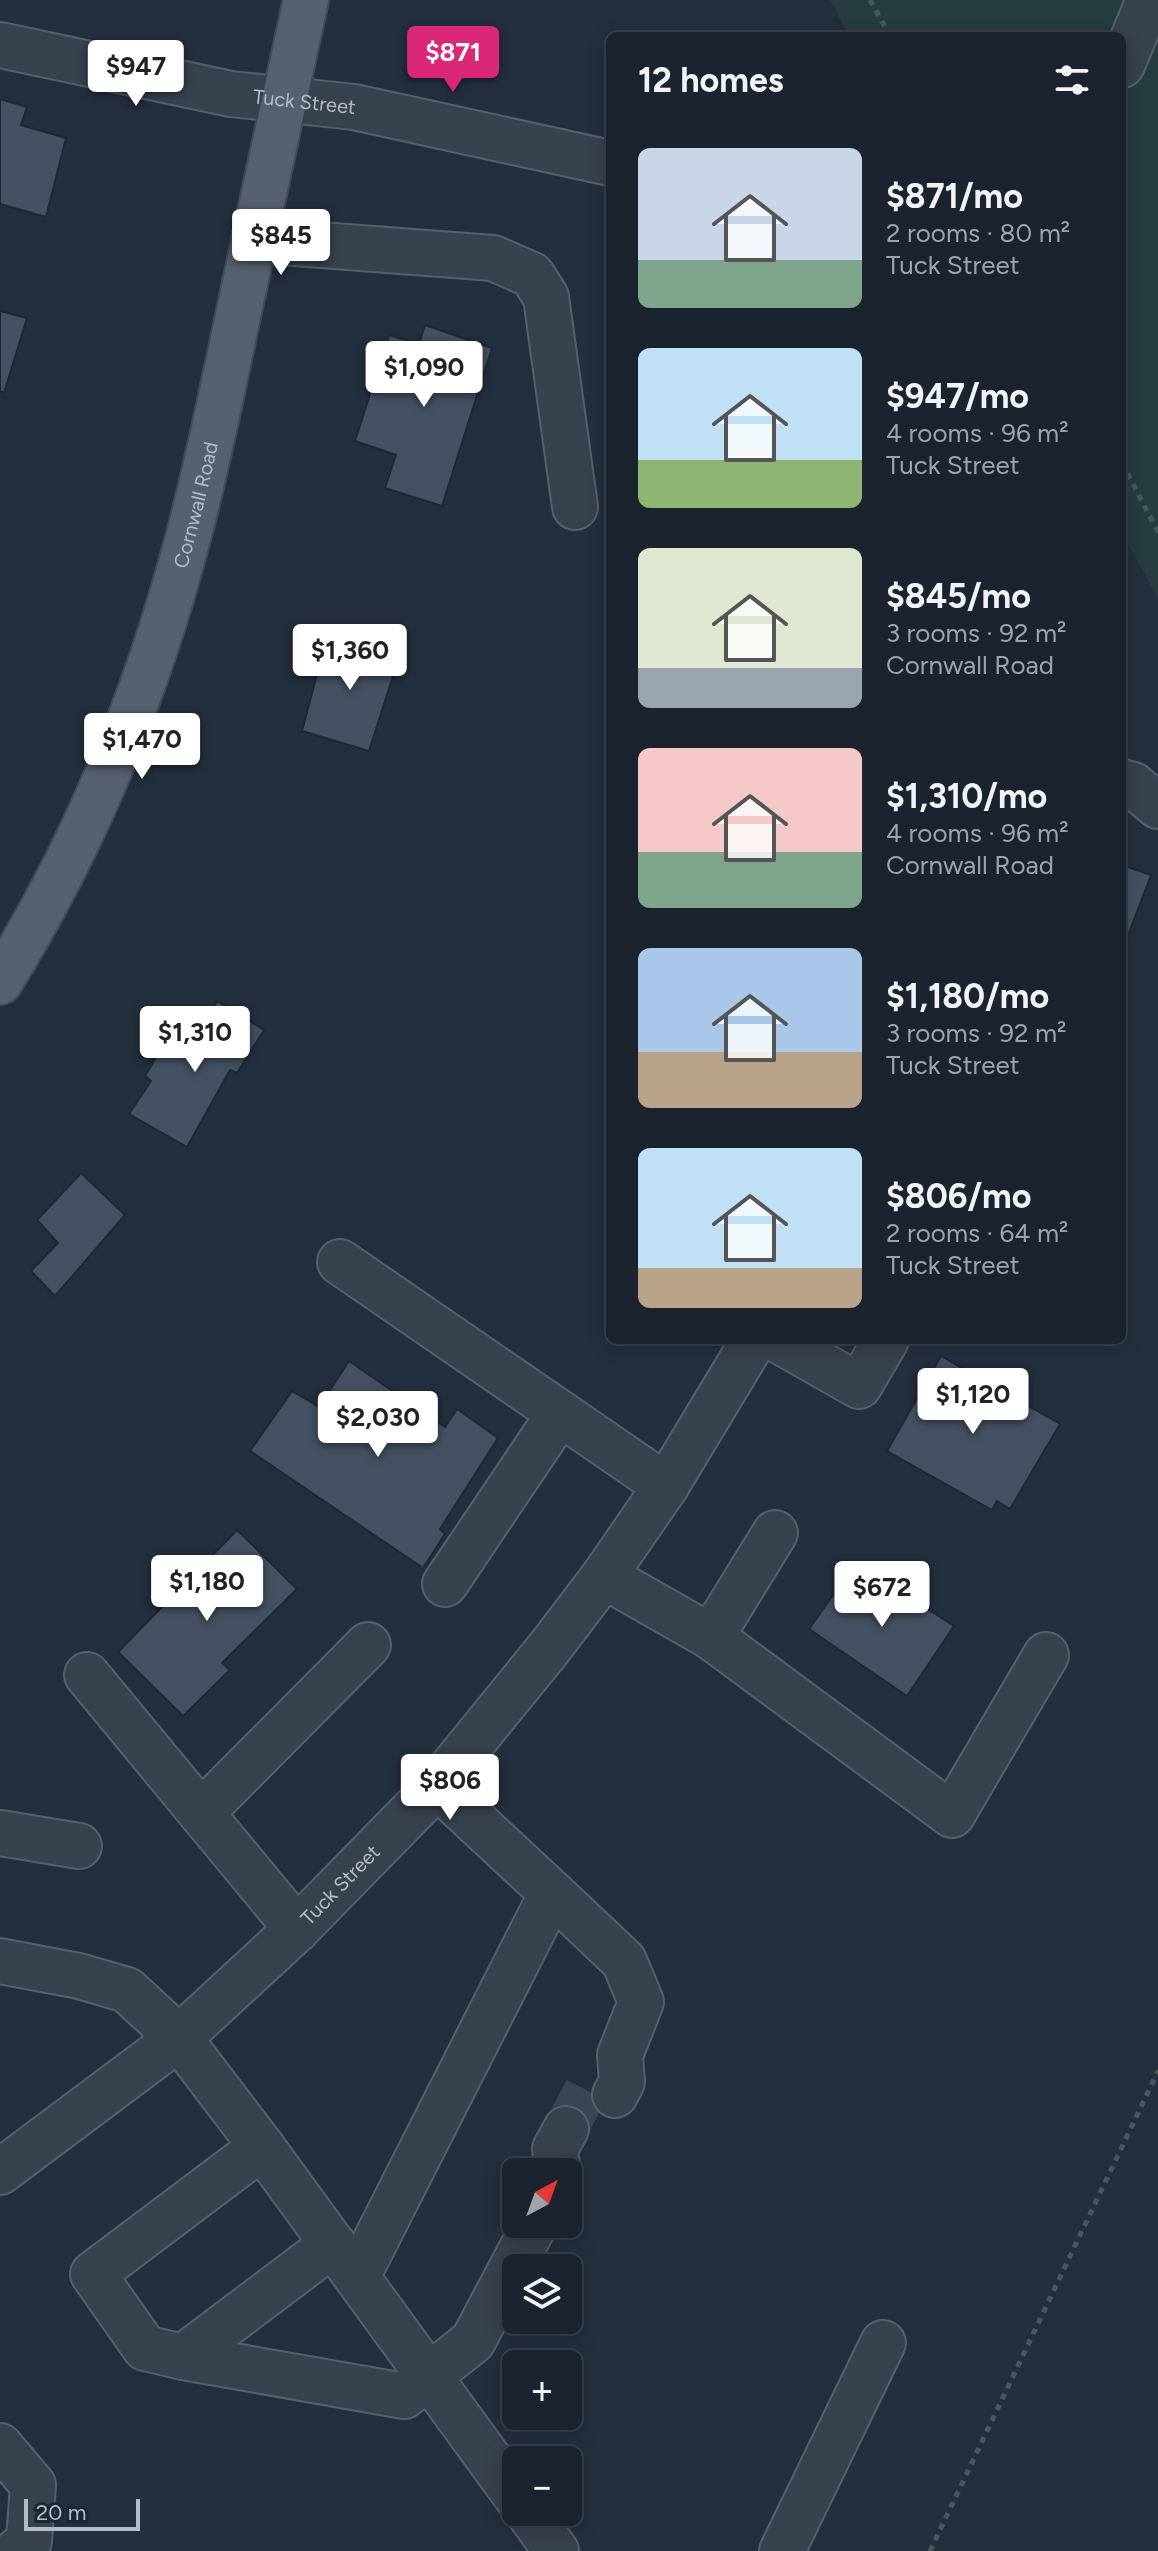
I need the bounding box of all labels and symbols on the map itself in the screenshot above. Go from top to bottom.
pin: $871 [406,26,500,94]
pin: $947 [89,40,183,108]
street label: Tuck Street [252,84,357,119]
pin: $845 [234,209,328,277]
pin: $1,090 [359,341,489,409]
street label: Cornwall Road [168,439,223,571]
pin: $1,360 [285,624,415,692]
pin: $1,470 [77,713,207,781]
pin: $1,310 [130,1006,260,1074]
pin: $1,120 [908,1368,1038,1436]
pin: $2,030 [313,1391,443,1459]
pin: $1,180 [142,1555,272,1623]
pin: $672 [835,1561,929,1629]
pin: $806 [403,1754,497,1822]
street label: Tuck Street [296,1840,385,1930]
north arrow [502,2158,582,2238]
scale bar [24,2495,140,2531]

